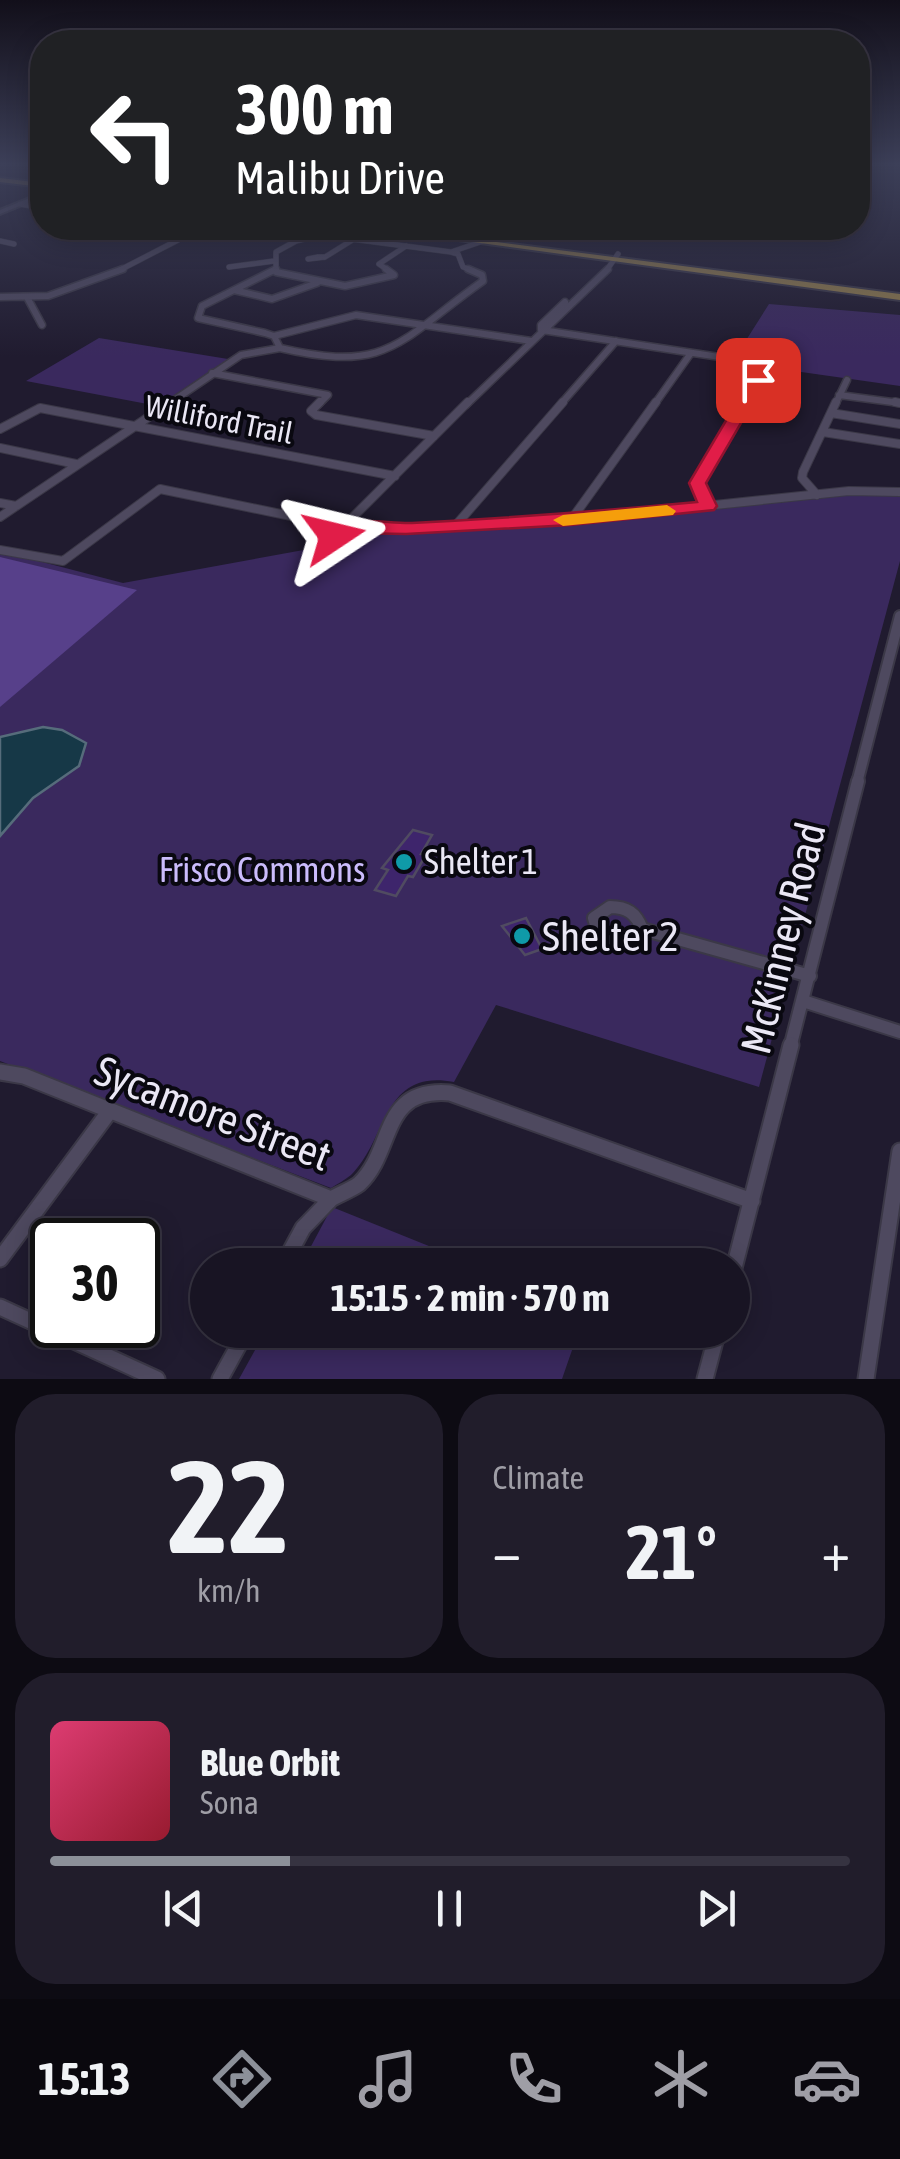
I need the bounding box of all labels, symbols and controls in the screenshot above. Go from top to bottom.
text: 300 m [235,69,394,149]
icon: left [70,70,200,200]
text: Malibu Drive [235,152,445,204]
pin [716,338,801,423]
icon: arrive [731,353,786,408]
street label: Williford Trail [143,388,296,450]
position arrow [282,484,386,588]
street label: McKinney Road [731,817,835,1059]
place label: Shelter 1 [424,841,538,881]
park label: Frisco Commons [159,849,365,889]
marker: Shelter 1 [393,851,415,873]
place label: Shelter 2 [542,912,679,960]
marker: Shelter 2 [511,925,533,947]
street label: Sycamore Street [88,1046,338,1180]
speed limit sign: 30 [30,1218,160,1348]
text: 15:15 · 2 min · 570 m [330,1276,610,1319]
text: 22 [168,1432,290,1581]
text: Climate [493,1459,584,1496]
text: 21° [626,1509,717,1595]
text: − [493,1520,521,1583]
text: + [821,1520,850,1583]
text: km/h [197,1572,260,1609]
text: Blue Orbit [200,1741,340,1784]
text: Sona [200,1784,259,1821]
icon: previous [156,1881,211,1936]
icon: pause [422,1881,477,1936]
icon: next [689,1881,744,1936]
icon: directions [207,2044,277,2114]
icon: music [353,2044,423,2114]
icon: phone [499,2044,569,2114]
icon: climate [646,2044,716,2114]
icon: car [792,2044,862,2114]
text: 15:13 [38,2053,131,2105]

